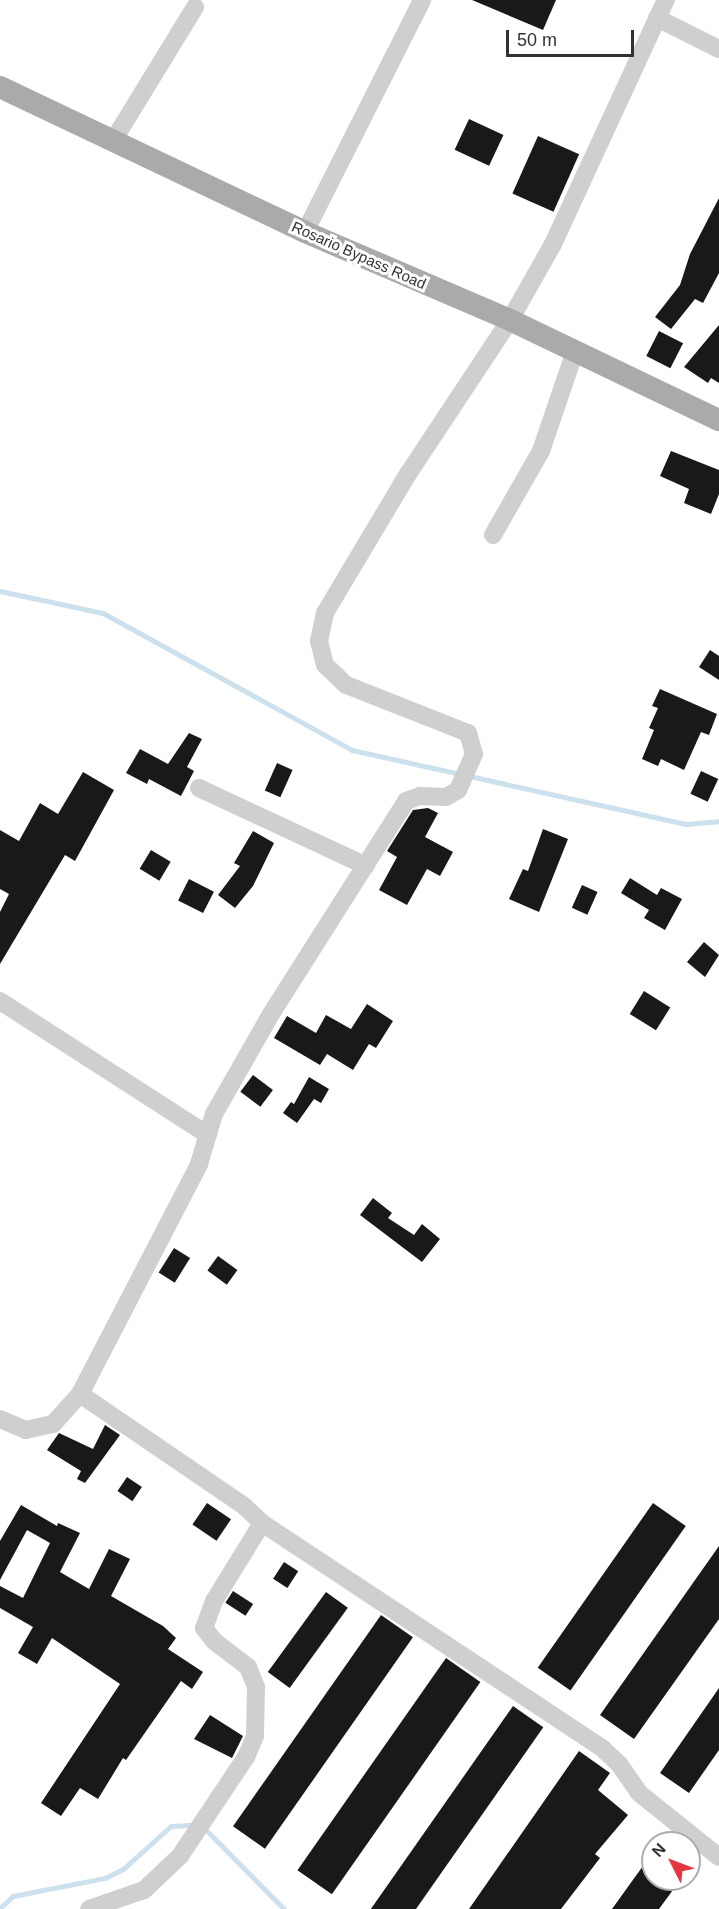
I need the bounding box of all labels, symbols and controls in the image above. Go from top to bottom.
scale bar [509,18,636,56]
text: 50 m [517,30,557,50]
street label: Rosario Bypass Road [289,217,429,293]
north arrow [641,1831,701,1891]
text: N [649,1840,669,1860]

